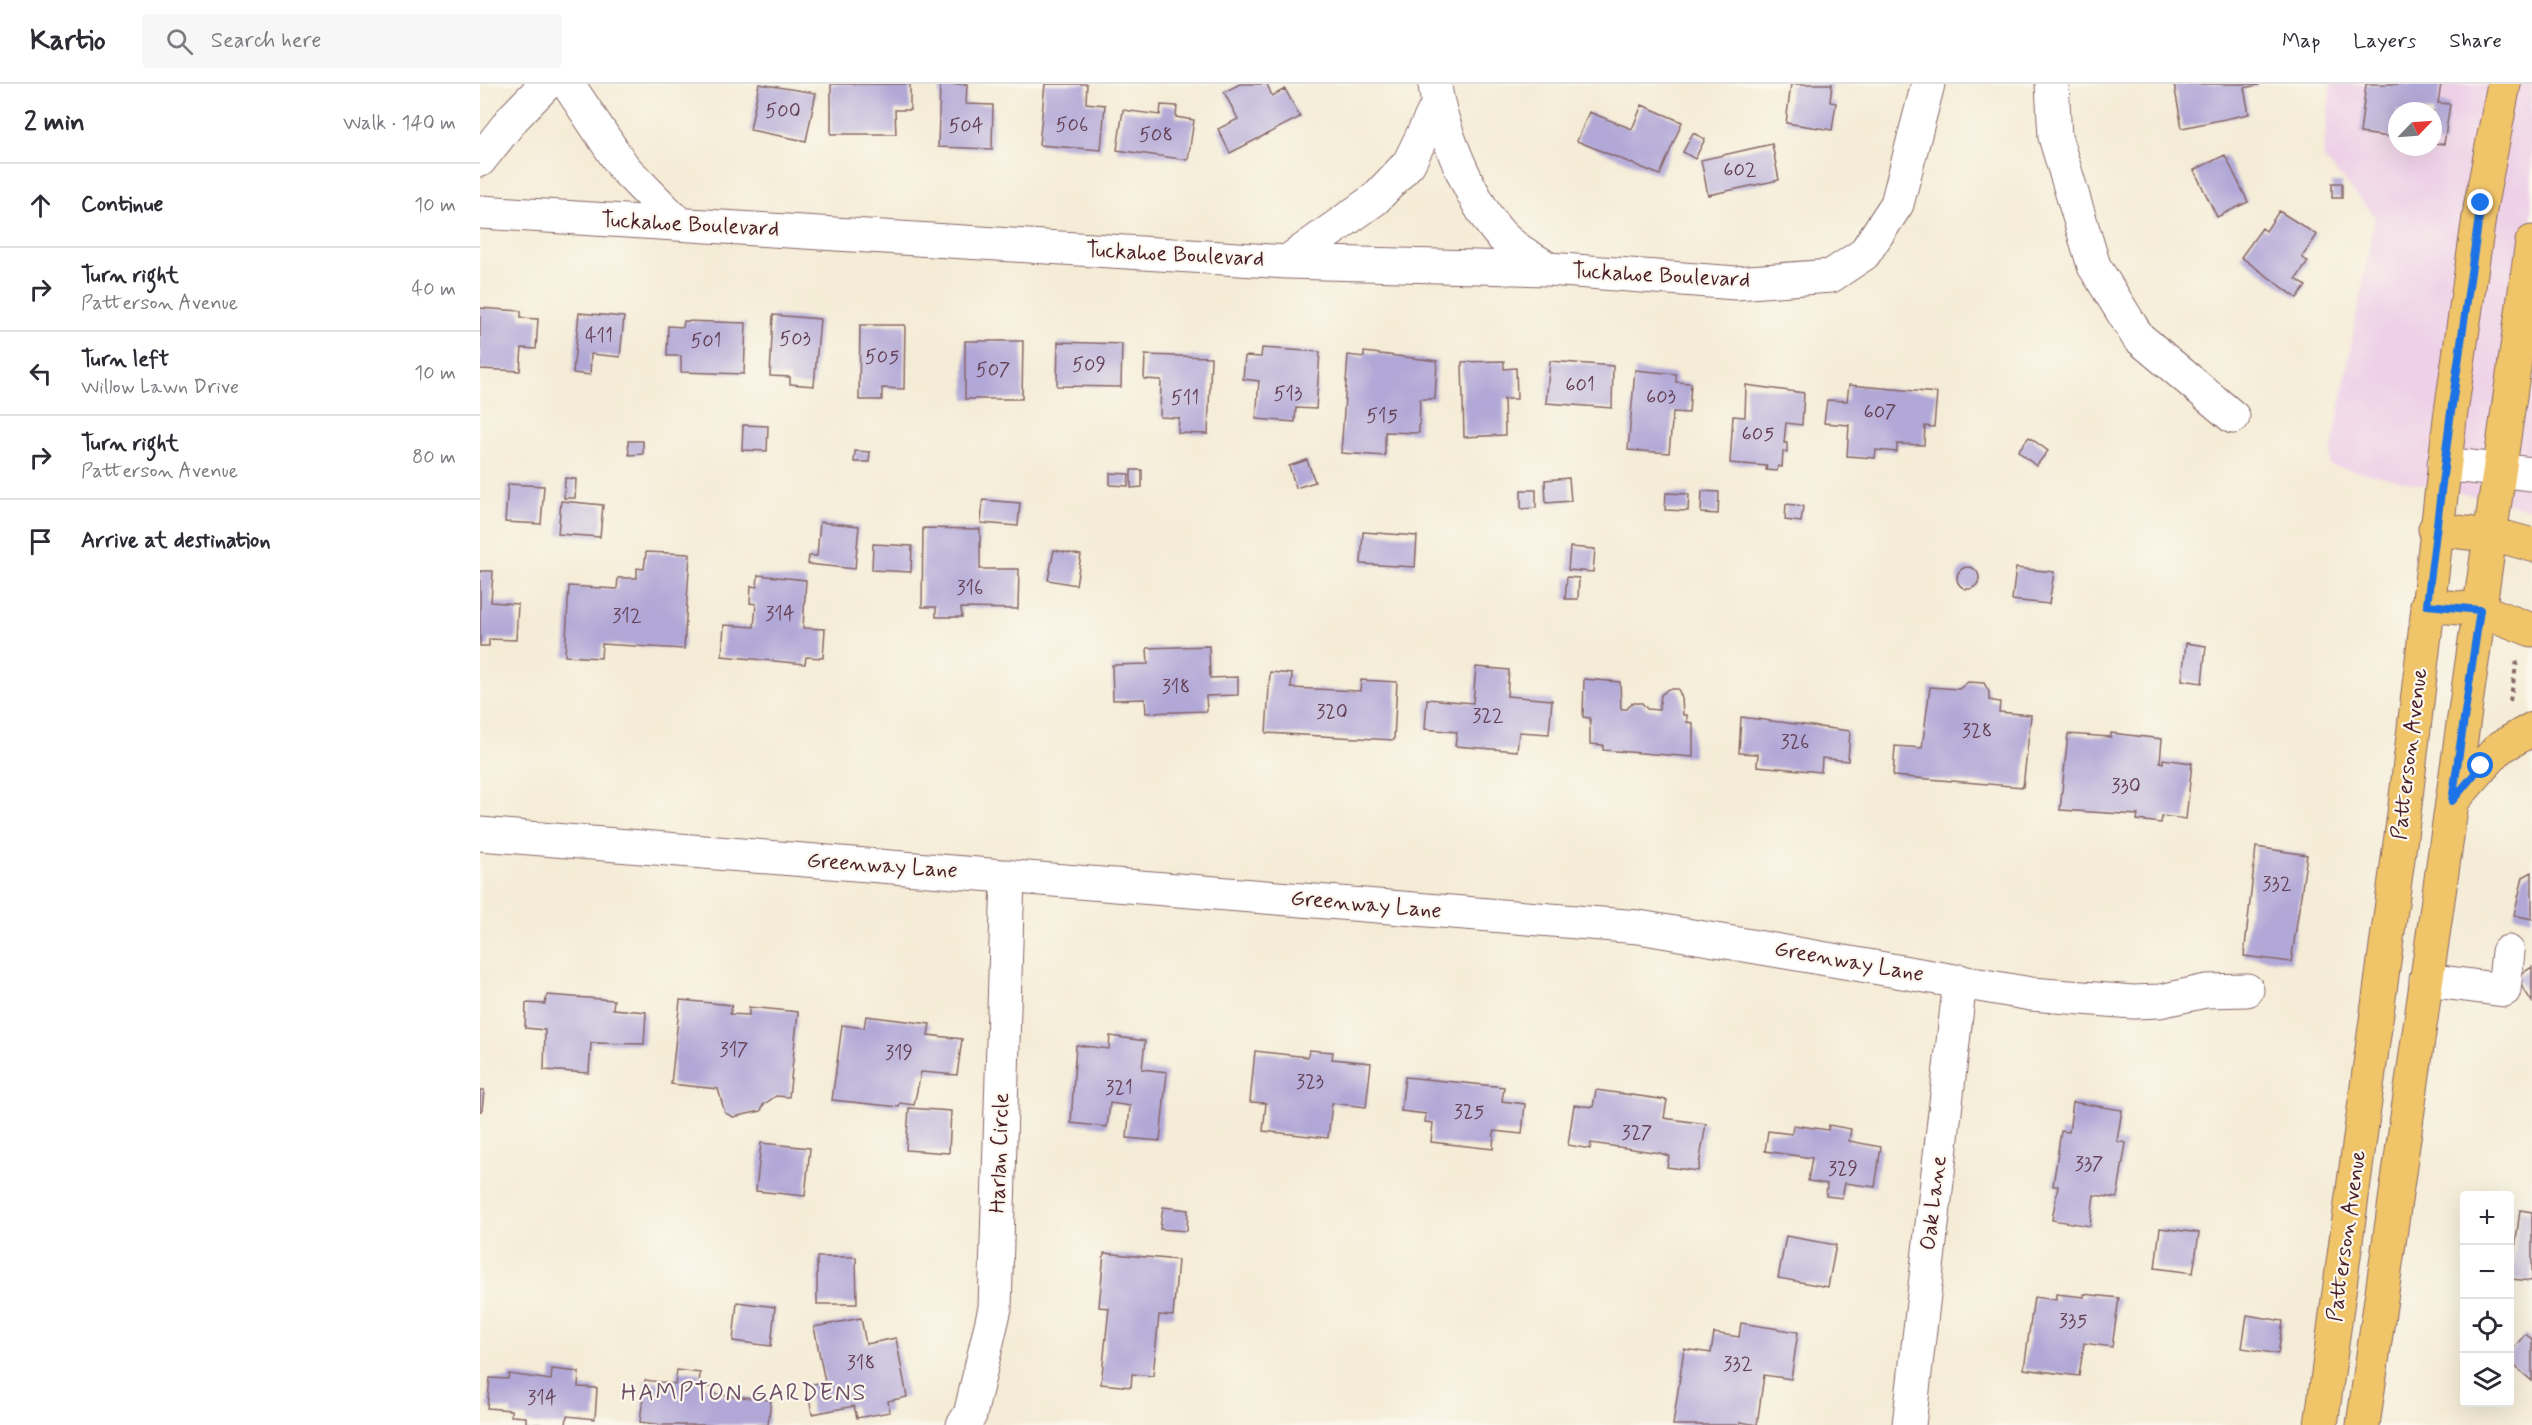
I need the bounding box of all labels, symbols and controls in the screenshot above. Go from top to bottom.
search box [142,14,562,68]
text: Kartio [30,23,106,60]
icon: search [163,25,196,58]
text: Search here [211,27,322,55]
text: Map [2282,27,2320,55]
text: Layers [2353,27,2416,55]
text: Share [2449,27,2502,55]
house number: 500 [765,98,801,125]
north arrow [2388,102,2442,156]
text: 2 min [24,106,85,140]
text: Walk · 140 m [343,110,456,137]
house number: 506 [1056,112,1088,139]
house number: 504 [948,113,984,140]
house number: 508 [1139,122,1173,149]
house number: 602 [1723,157,1757,184]
icon: ahead [24,189,57,222]
route end [2467,189,2493,215]
text: Continue [81,191,163,219]
text: 10 m [414,192,456,219]
street label: Tuckahoe Boulevard [600,206,780,244]
street label: Tuckahoe Boulevard [1085,236,1265,274]
street label: Tuckahoe Boulevard [1571,257,1751,295]
text: Turn right [81,262,179,290]
icon: right [24,273,57,306]
text: 40 m [412,276,456,303]
text: Patterson Avenue [81,290,238,317]
house number: 411 [585,323,613,350]
house number: 503 [779,326,811,353]
house number: 501 [690,328,722,355]
house number: 505 [865,344,899,371]
text: Turn left [81,346,169,374]
house number: 509 [1072,352,1106,379]
icon: left [24,357,57,390]
house number: 507 [976,357,1010,384]
text: 10 m [414,360,456,387]
house number: 601 [1565,372,1595,399]
text: Willow Lawn Drive [81,374,239,401]
house number: 513 [1274,381,1302,408]
house number: 603 [1646,384,1676,411]
house number: 511 [1171,385,1199,412]
house number: 607 [1864,399,1896,426]
house number: 515 [1366,403,1398,430]
house number: 605 [1742,421,1774,448]
text: Turn right [81,430,179,458]
icon: right [24,441,57,474]
text: 80 m [412,444,456,471]
text: Patterson Avenue [81,458,238,485]
icon: arrive [24,525,57,558]
text: Arrive at destination [81,527,271,555]
house number: 316 [956,575,984,602]
house number: 314 [765,601,795,628]
house number: 312 [612,603,642,630]
street label: Patterson Avenue [2386,667,2434,841]
house number: 318 [1162,674,1190,701]
house number: 320 [1316,699,1348,726]
house number: 322 [1472,703,1504,730]
house number: 328 [1962,718,1992,745]
house number: 326 [1780,729,1810,756]
route start [2467,752,2493,778]
house number: 330 [2111,773,2141,800]
street label: Greenway Lane [806,847,958,885]
house number: 332 [2262,871,2292,898]
street label: Greenway Lane [1289,884,1443,926]
street label: Greenway Lane [1772,935,1926,989]
house number: 317 [720,1037,748,1064]
house number: 319 [885,1040,913,1067]
house number: 323 [1296,1069,1324,1096]
house number: 321 [1105,1075,1133,1102]
street label: Harlan Circle [984,1092,1016,1214]
house number: 325 [1454,1099,1484,1126]
house number: 327 [1622,1120,1652,1147]
street label: Patterson Avenue [2321,1149,2373,1323]
house number: 337 [2075,1151,2103,1178]
street label: Oak Lane [1914,1154,1954,1252]
house number: 329 [1828,1156,1858,1183]
map controls [2460,1191,2514,1407]
button: + [2460,1191,2514,1245]
button: − [2460,1245,2514,1299]
button: locate [2460,1299,2514,1353]
house number: 335 [2059,1308,2087,1335]
house number: 318 [847,1350,875,1377]
house number: 332 [1723,1351,1753,1378]
button: layers [2460,1353,2514,1407]
district label: HAMPTON GARDENS [621,1378,867,1409]
house number: 314 [527,1385,557,1412]

